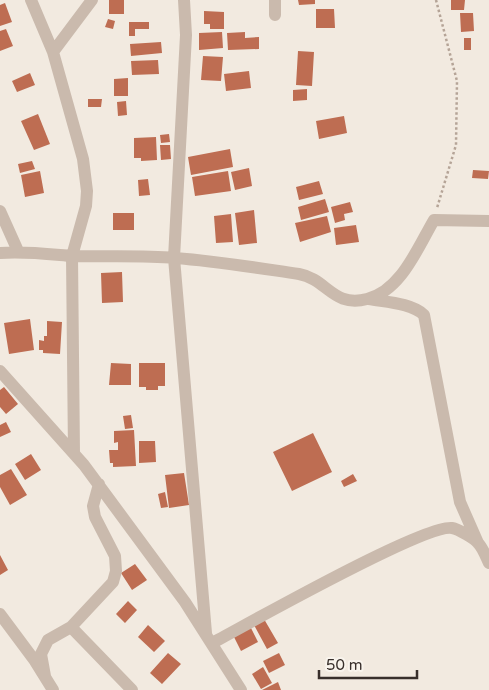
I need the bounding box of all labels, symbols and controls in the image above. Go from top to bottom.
scale bar [319,648,416,680]
text: 50 m [326,656,363,674]

